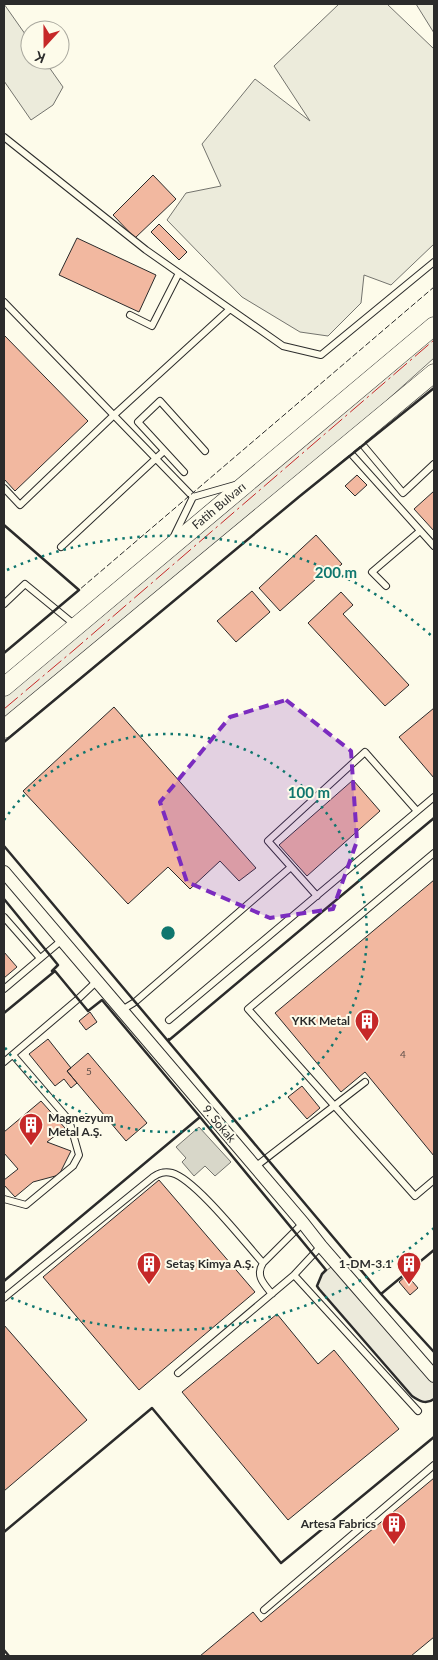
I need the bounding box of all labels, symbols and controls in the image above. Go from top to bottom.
north arrow [20,20,70,70]
text: K [32,48,48,67]
street label: Fatih Bulvarı [189,479,249,532]
text: 200 m [315,563,357,581]
text: 100 m [288,783,330,801]
centre of rings [159,924,177,942]
building icon: YKK Metal [354,1008,380,1042]
place label: YKK Metal [291,1013,350,1028]
house number: 4 [400,1048,406,1060]
house number: 5 [86,1065,92,1077]
street label: 9. Sokak [199,1102,240,1146]
place label: Magnezyum Metal A.Ş. [48,1110,113,1139]
building icon: Magnezyum Metal A.Ş. [18,1112,44,1146]
building icon: Setaş Kimya A.Ş. [136,1251,162,1285]
building icon: 1-DM-3.1 [396,1251,422,1285]
place label: Setaş Kimya A.Ş. [166,1256,254,1271]
place label: 1-DM-3.1 [339,1256,392,1271]
building icon: Artesa Fabrics [381,1511,407,1545]
place label: Artesa Fabrics [300,1516,376,1531]

